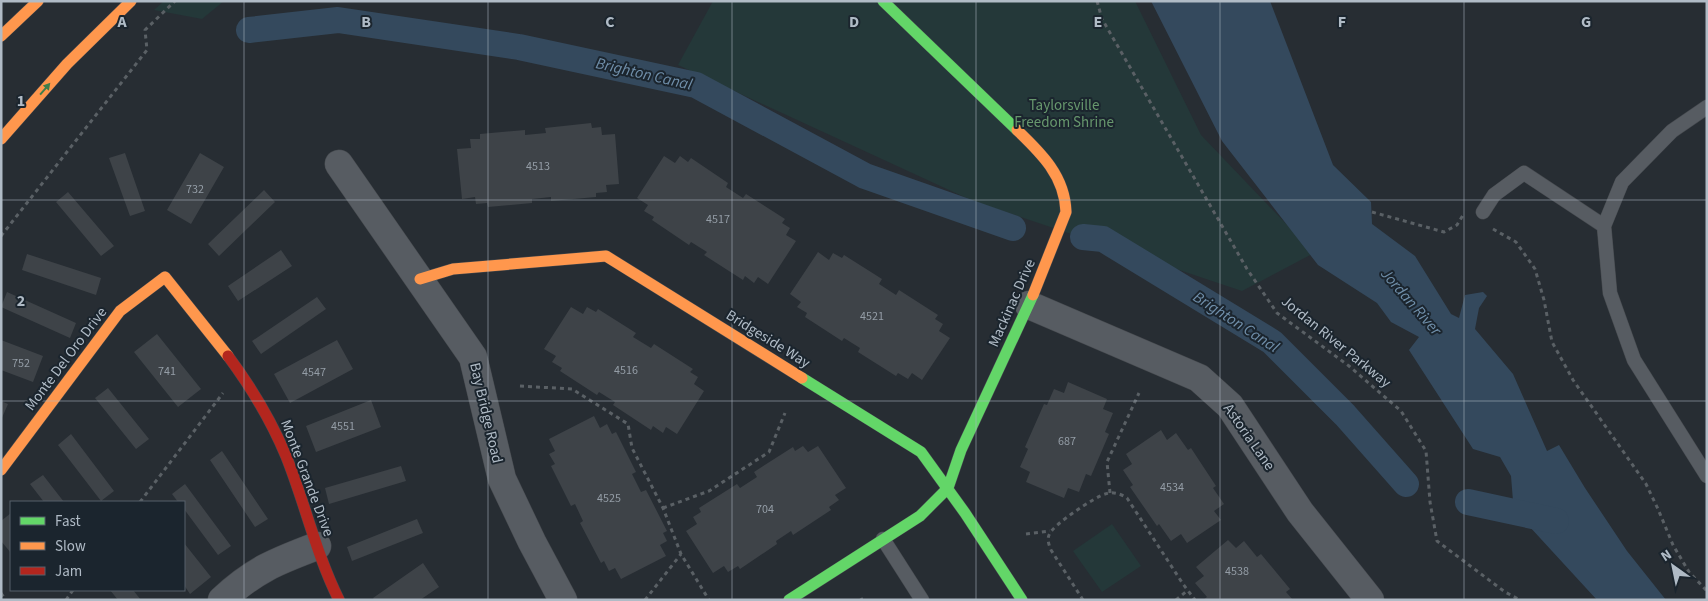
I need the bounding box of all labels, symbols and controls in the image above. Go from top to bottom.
text: A [116,11,127,33]
text: B [361,11,371,33]
text: C [605,11,615,33]
text: D [849,11,859,33]
text: E [1094,11,1102,33]
text: F [1338,11,1346,33]
text: G [1581,11,1591,33]
water label: Brighton Canal [594,52,694,96]
one-way arrow [39,84,51,96]
text: 1 [17,90,25,112]
park label: Taylorsville Freedom Shrine [1014,95,1114,133]
house number: 4513 [526,158,550,175]
house number: 732 [186,181,204,198]
house number: 4517 [706,211,730,228]
street label: Mackinac Drive [983,256,1041,350]
water label: Jordan River [1375,263,1447,341]
water label: Brighton Canal [1189,286,1283,358]
text: 2 [17,290,25,312]
street label: Jordan River Parkway [1277,291,1395,393]
street label: Monte Del Oro Drive [20,303,112,415]
street label: Bridgeside Way [722,305,814,373]
house number: 4521 [860,308,884,325]
house number: 752 [12,355,30,372]
street label: Bay Bridge Road [464,361,508,465]
house number: 4516 [614,362,638,379]
house number: 741 [158,363,176,380]
house number: 4547 [302,364,326,381]
street label: Astoria Lane [1218,399,1280,475]
street label: Monte Grande Drive [275,416,339,540]
house number: 4551 [331,418,355,435]
house number: 687 [1058,433,1076,450]
house number: 4534 [1160,479,1184,496]
house number: 4525 [597,490,621,507]
legend [10,501,185,591]
house number: 704 [756,501,774,518]
text: Fast [55,511,81,532]
text: Slow [55,536,86,557]
north arrow [1648,541,1698,591]
text: N [1657,545,1676,567]
text: Jam [55,561,82,582]
house number: 4538 [1225,563,1249,580]

